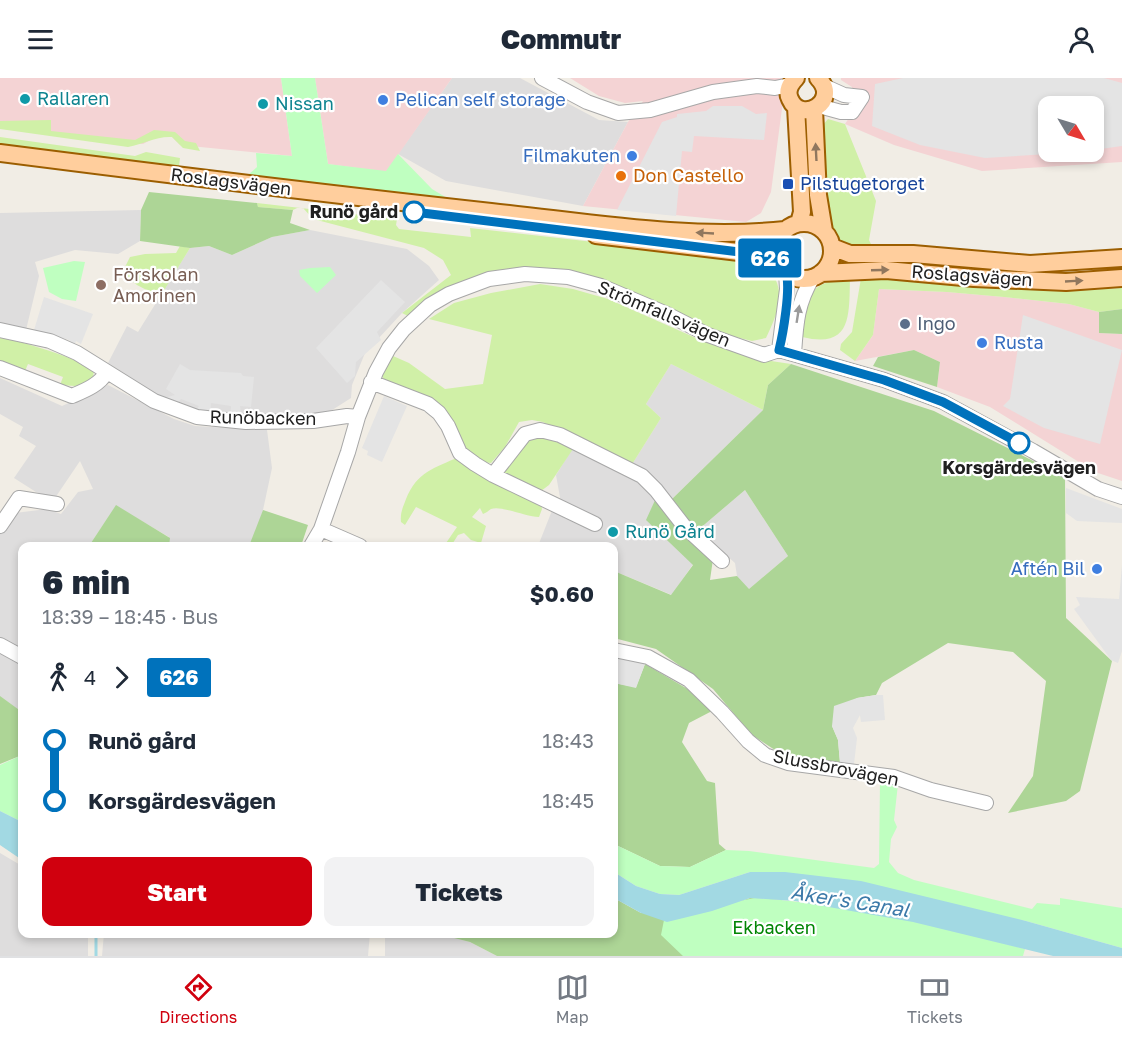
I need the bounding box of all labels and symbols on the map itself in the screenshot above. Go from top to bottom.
place label: Rallaren [37,87,109,109]
place label: Pelican self storage [395,88,566,110]
marker: Rallaren [18,92,32,106]
place label: Nissan [275,92,334,114]
marker: Pelican self storage [376,93,390,107]
north arrow [1038,96,1104,162]
marker: Nissan [256,97,270,111]
one-way arrow [812,142,821,161]
place label: Filmakuten [523,144,620,166]
marker: Filmakuten [625,149,639,163]
street label: Roslagsvägen [170,163,293,199]
place label: Don Castello [633,164,744,186]
marker: Don Castello [614,169,628,183]
place label: Pilstugetorget [800,172,925,194]
marker: Pilstugetorget [781,177,795,191]
place label: Runö gård [310,200,398,222]
marker: Runö gård [403,201,425,223]
one-way arrow [696,228,715,237]
line badge: 626 [736,238,804,278]
street label: Roslagsvägen [911,260,1033,290]
place label: Förskolan Amorinen [113,263,199,306]
one-way arrow [870,266,889,275]
street label: Strömfallsvägen [595,275,734,351]
one-way arrow [1065,276,1084,286]
marker: Förskolan Amorinen [94,278,108,292]
one-way arrow [794,304,803,323]
place label: Ingo [917,312,956,334]
marker: Ingo [898,317,912,331]
place label: Rusta [994,331,1044,353]
marker: Rusta [975,336,989,350]
street label: Runöbacken [209,405,317,429]
marker: Korsgärdesvägen [1008,432,1030,454]
place label: Korsgärdesvägen [942,456,1096,478]
place label: Runö Gård [625,520,715,542]
marker: Runö Gård [606,525,620,539]
place label: Aftén Bil [1011,557,1085,579]
marker: Aftén Bil [1090,562,1104,576]
street label: Slussbrovägen [771,744,901,790]
water label: Åker's Canal [789,879,912,921]
park label: Ekbacken [732,916,816,938]

